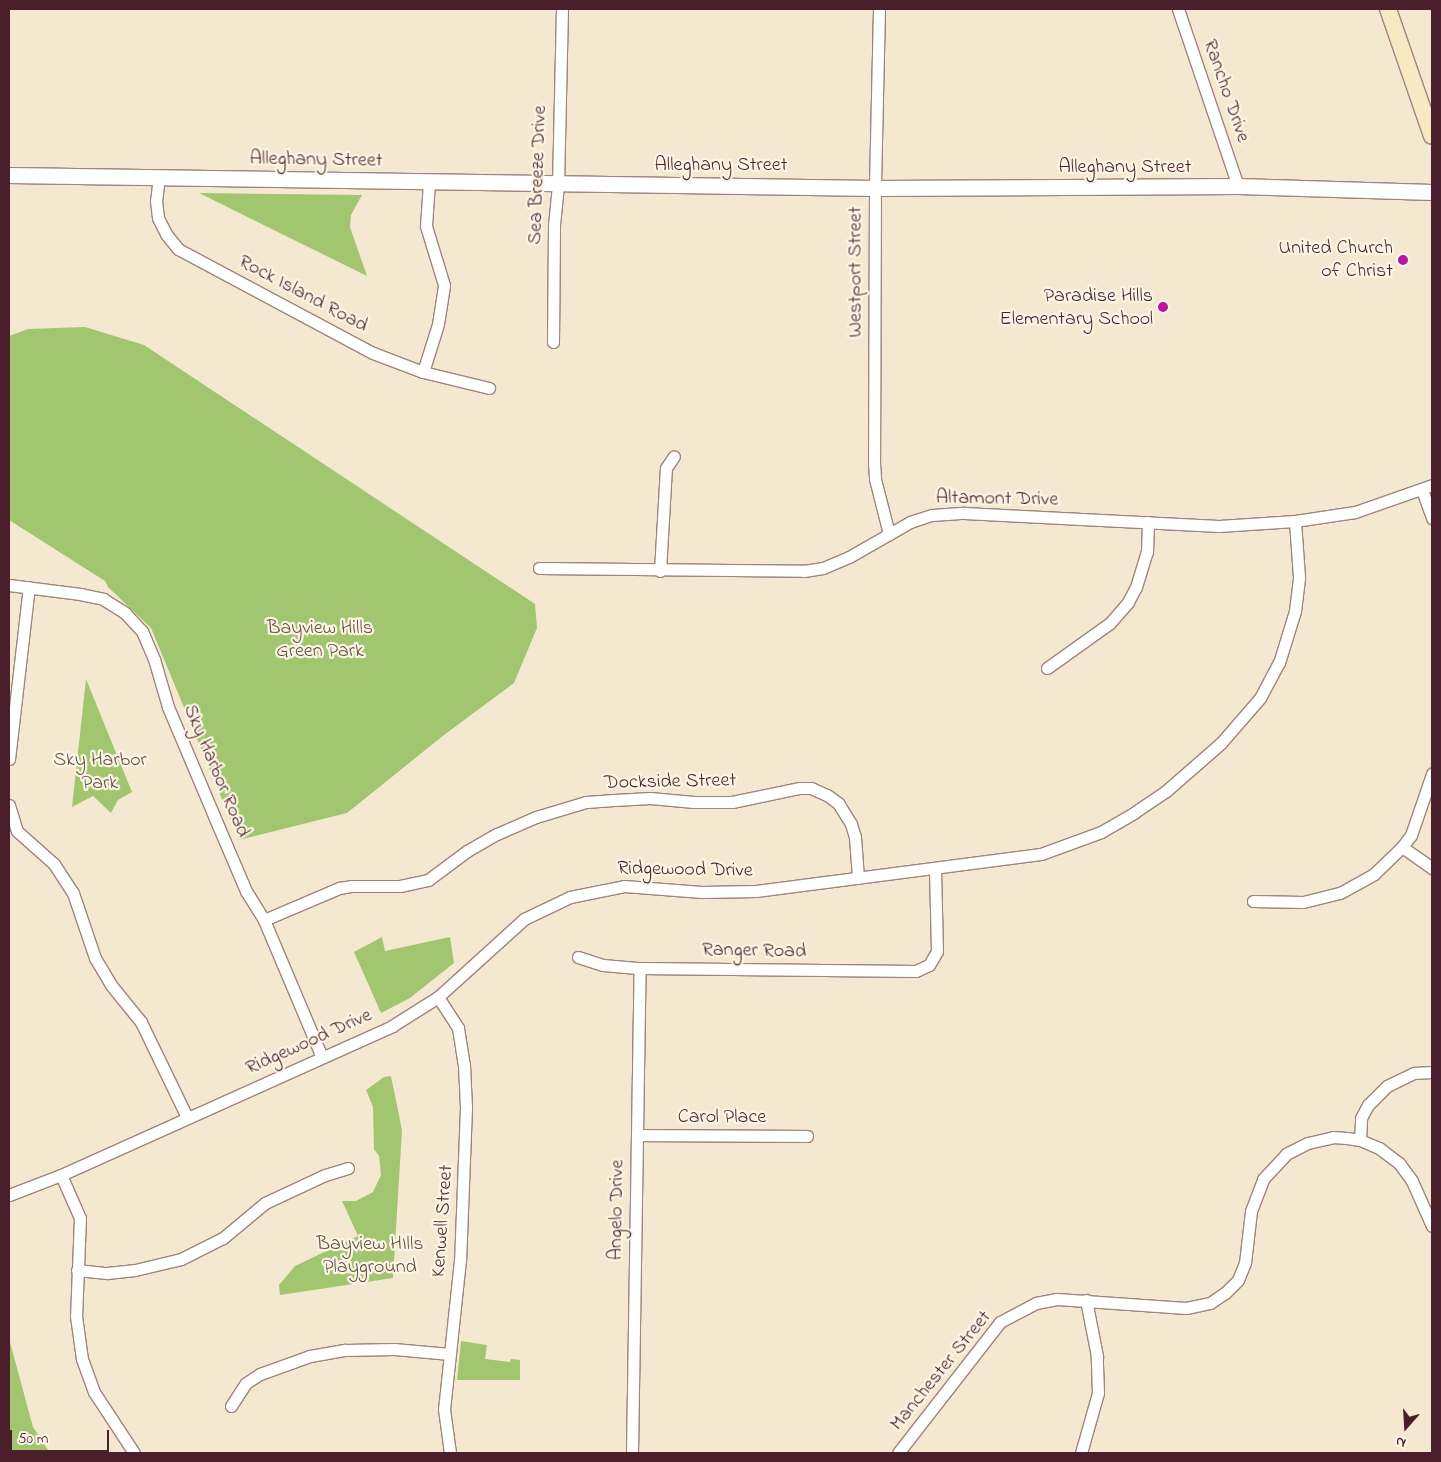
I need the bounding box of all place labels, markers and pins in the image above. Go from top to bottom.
place label: United Church of Christ [1279,236,1393,283]
marker: United Church of Christ [1397,254,1409,266]
place label: Paradise Hills Elementary School [1000,284,1153,331]
marker: Paradise Hills Elementary School [1157,301,1169,313]

